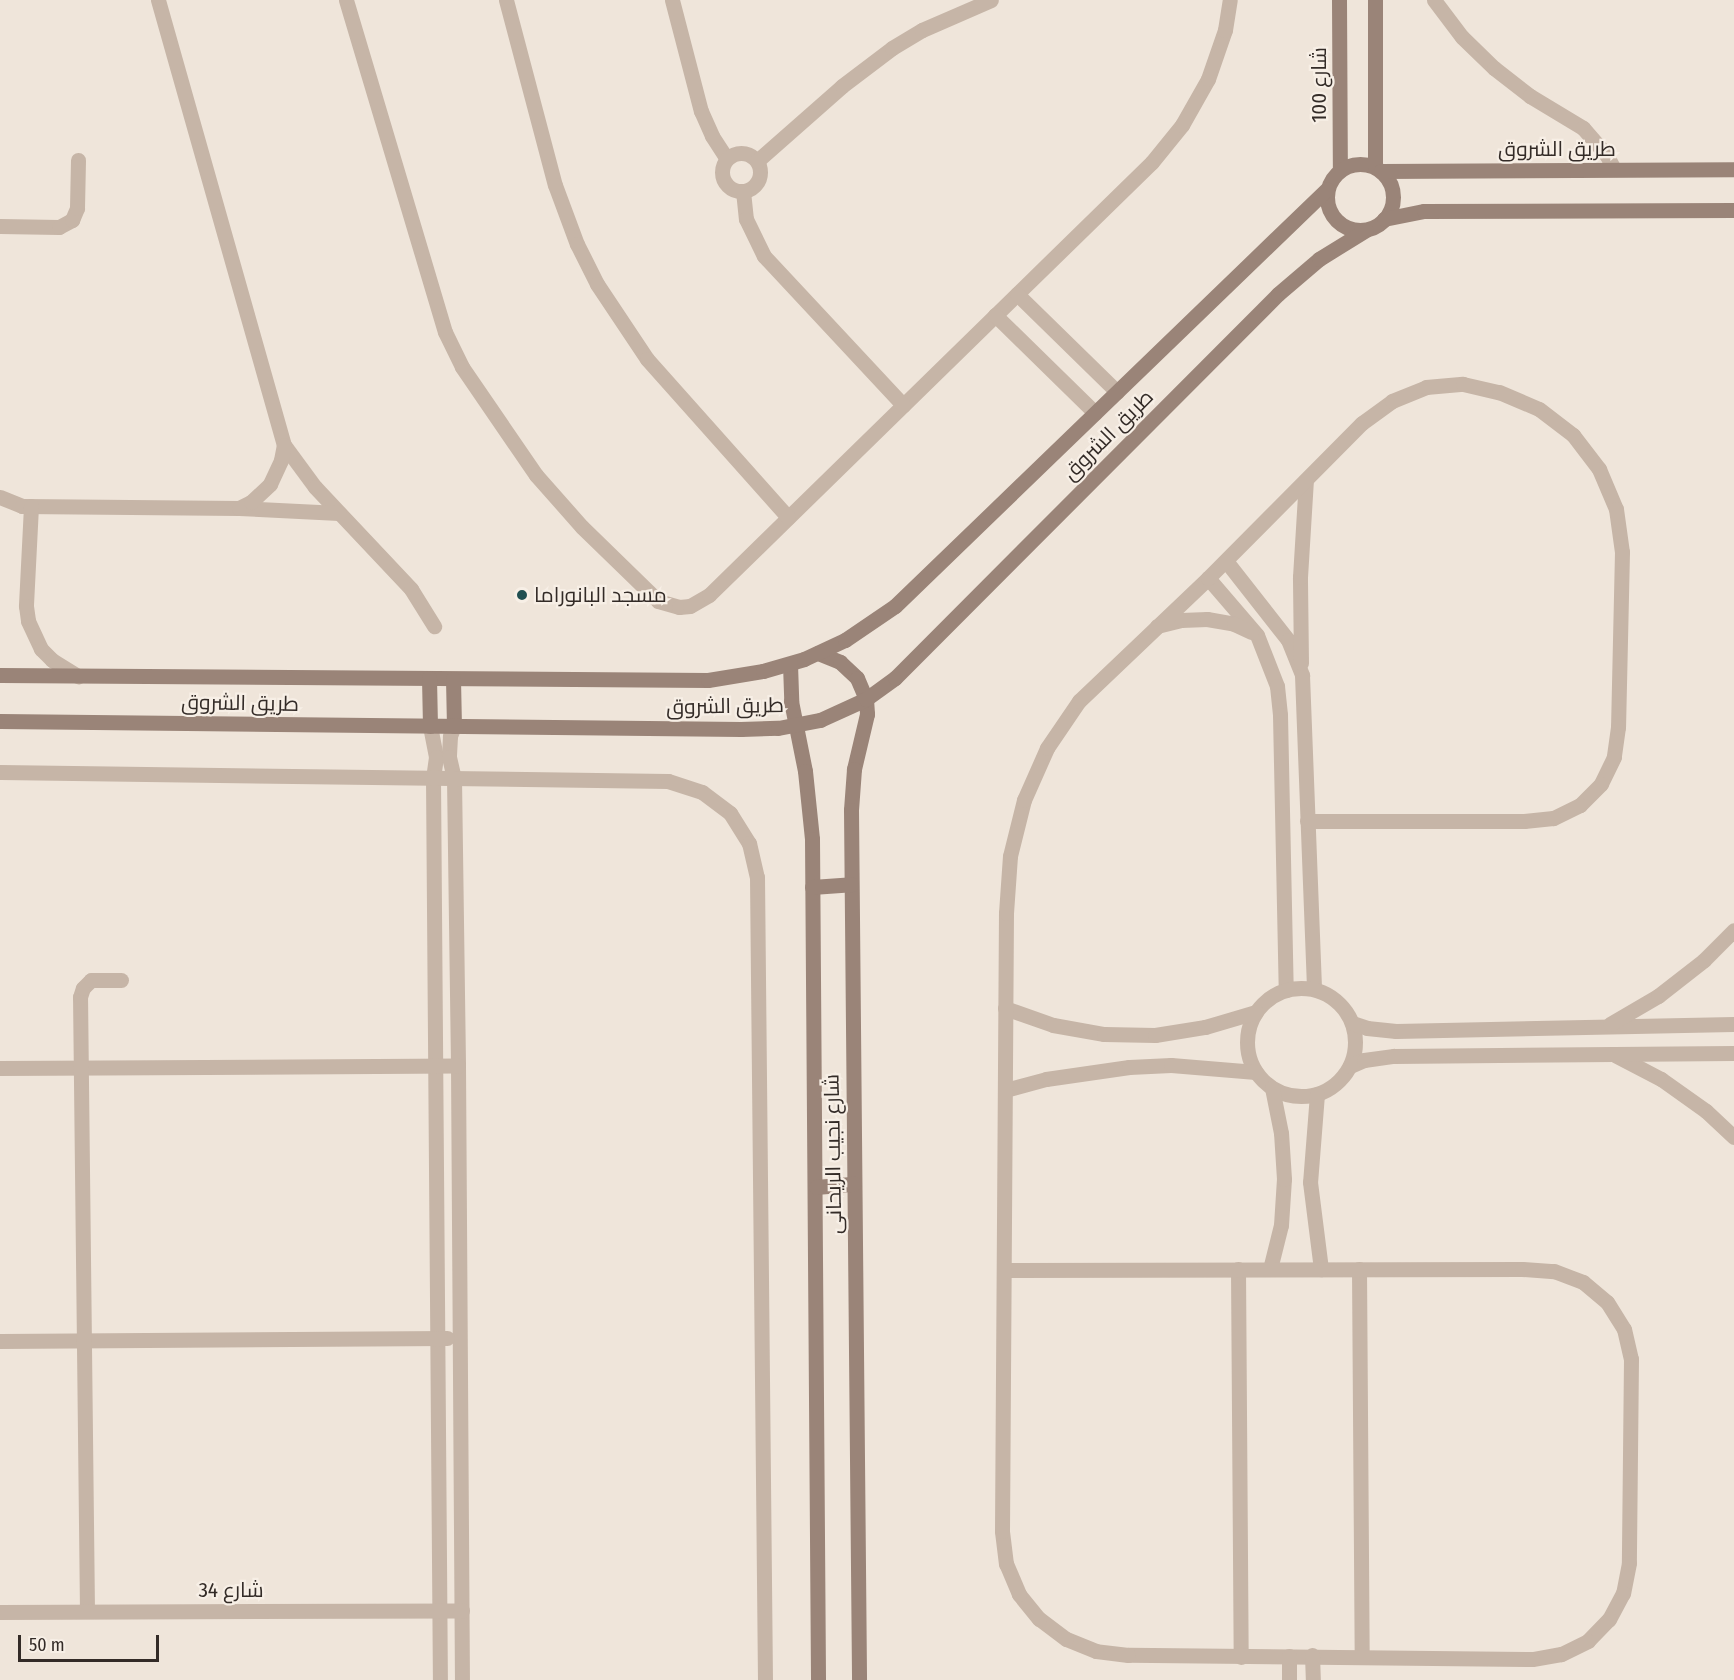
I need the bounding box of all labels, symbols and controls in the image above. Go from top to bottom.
street label: شارع 100 [1306,47,1332,123]
street label: طريق الشروق [1498,136,1616,162]
street label: طريق الشروق [1057,384,1159,486]
place label: مسجد البانوراما [534,582,667,608]
marker: مسجد البانوراما [515,588,529,602]
street label: طريق الشروق [181,689,299,717]
street label: طريق الشروق [666,692,784,720]
street label: شارع نجيب الريحانى [819,1074,847,1234]
street label: شارع 34 [198,1577,264,1603]
scale bar [21,1623,162,1661]
text: 50 m [29,1634,65,1656]

